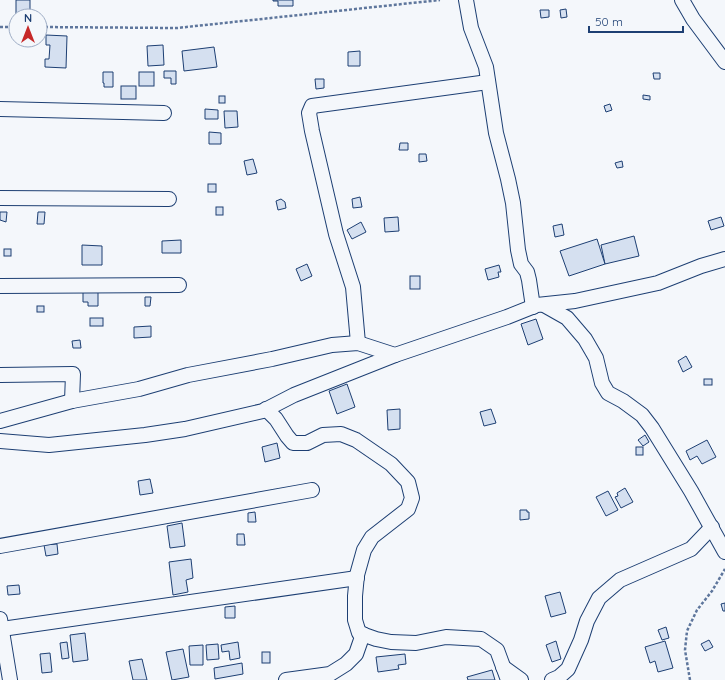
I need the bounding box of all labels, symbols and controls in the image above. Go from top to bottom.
north arrow [8,8,48,48]
scale bar [589,8,683,34]
text: N [24,11,32,25]
text: 50 m [595,14,623,29]

